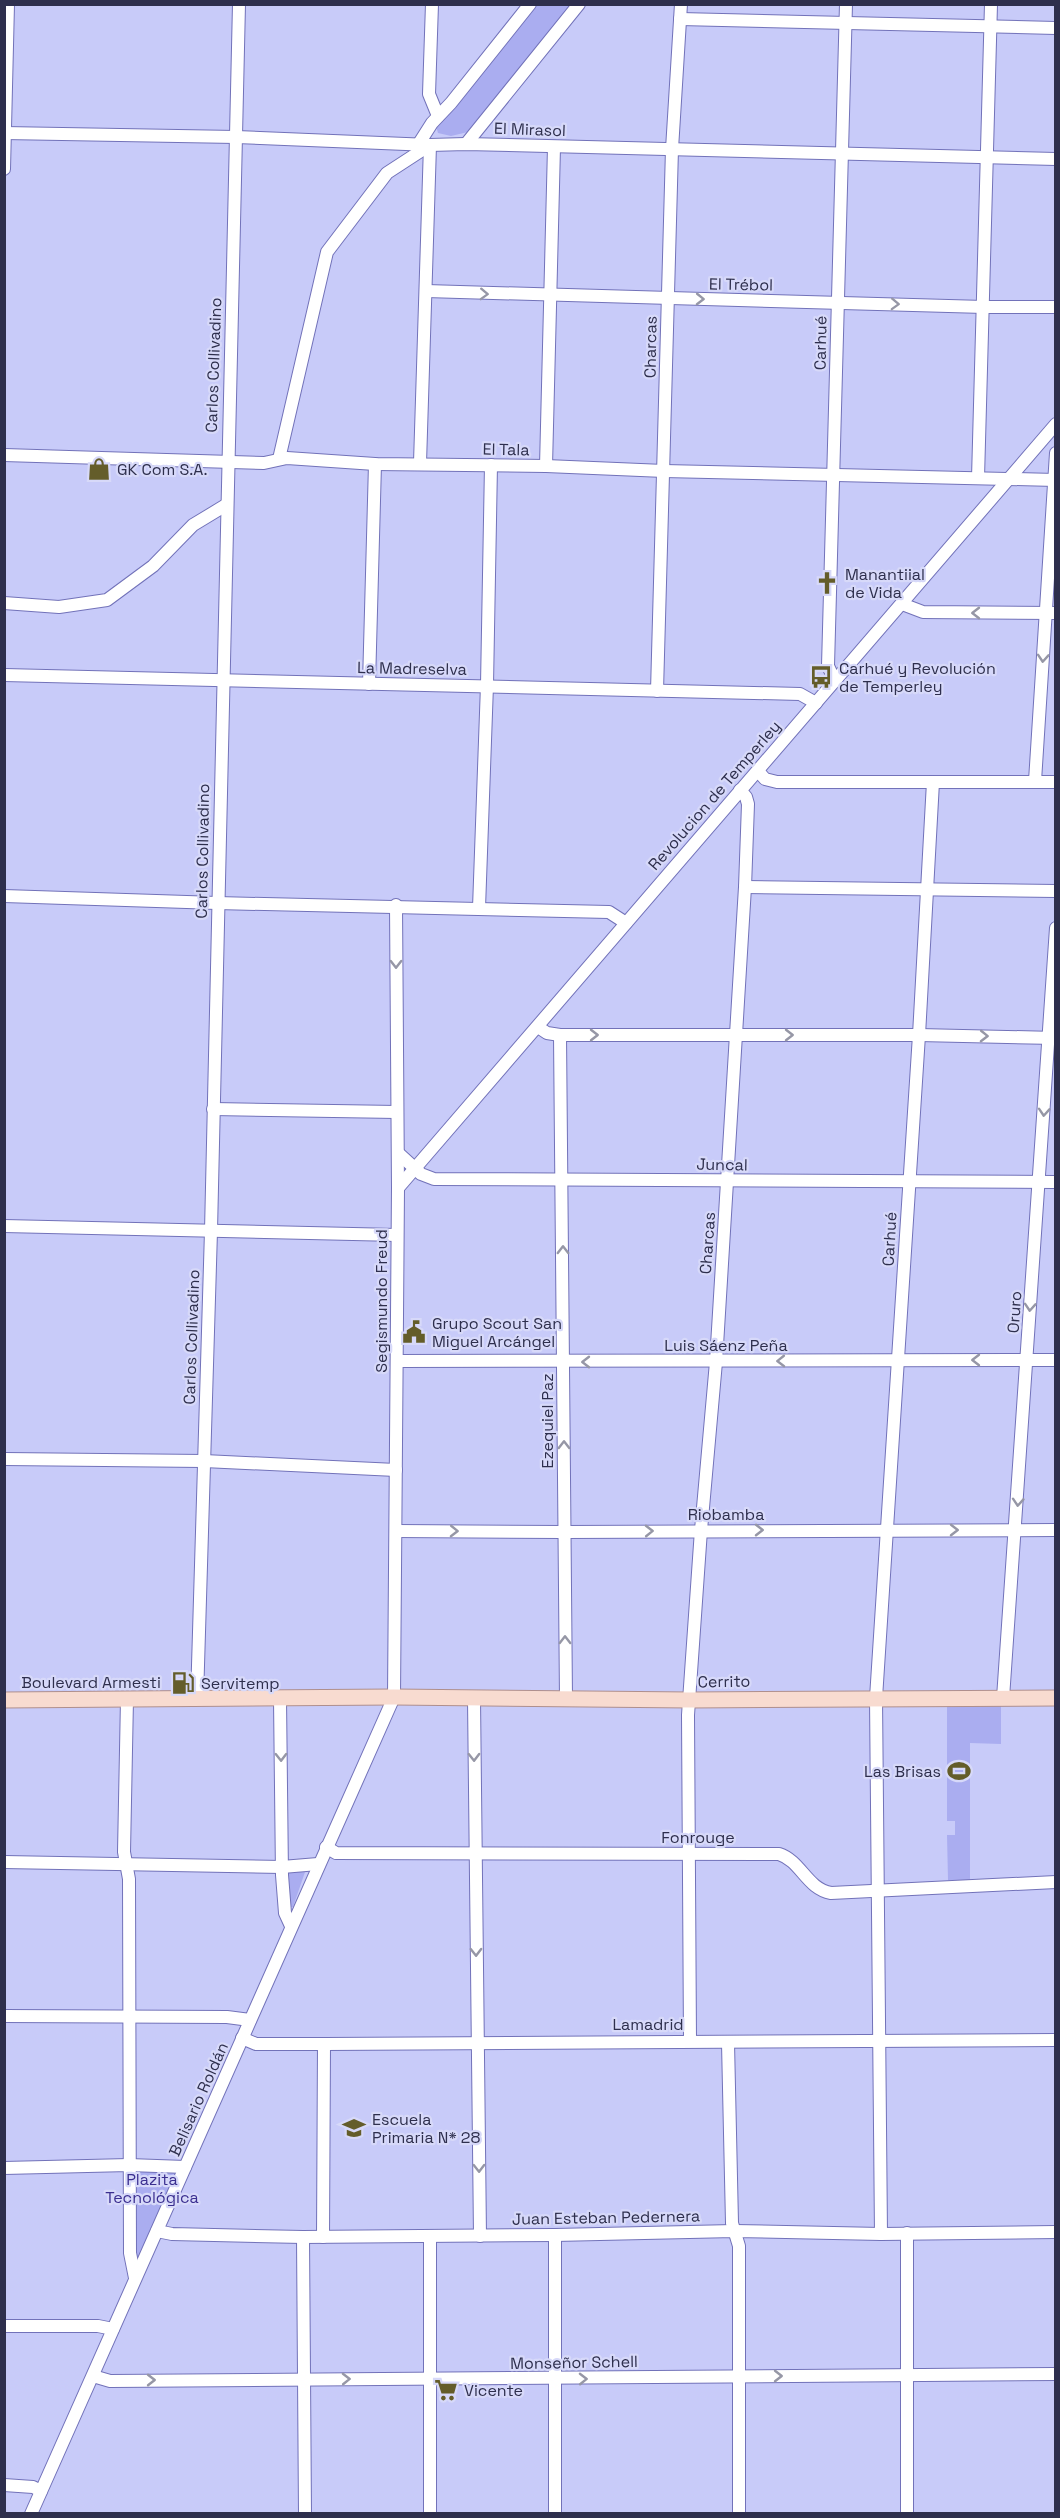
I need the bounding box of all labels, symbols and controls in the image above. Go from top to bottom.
street label: El Mirasol [494,118,566,141]
street label: El Trébol [709,273,773,296]
one-way arrow [480,287,489,300]
one-way arrow [696,293,705,306]
street label: Carlos Collivadino [201,297,226,433]
one-way arrow [891,298,900,310]
street label: Charcas [639,316,662,378]
street label: Carhué [810,316,831,370]
street label: El Tala [482,439,530,460]
shop icon: GK Com S.A. [86,456,112,482]
place label: GK Com S.A. [117,459,207,480]
place label: Manantiial de Vida [845,564,925,603]
church icon: Manantiial de Vida [814,570,840,596]
one-way arrow [972,606,981,619]
one-way arrow [1037,654,1050,663]
street label: La Madreselva [357,657,467,680]
place label: Carhué y Revolución de Temperley [839,658,996,697]
bus stop icon: Carhué y Revolución de Temperley [808,664,834,690]
street label: Revolucion de Temperley [643,716,785,875]
street label: Carlos Collivadino [191,783,214,919]
one-way arrow [390,959,402,968]
one-way arrow [589,1029,598,1041]
one-way arrow [784,1029,793,1041]
one-way arrow [979,1030,988,1042]
one-way arrow [1037,1108,1050,1117]
street label: Juncal [696,1154,748,1175]
street label: Charcas [695,1211,720,1275]
street label: Carhué [878,1211,901,1267]
street label: Segismundo Freud [371,1229,392,1373]
one-way arrow [557,1246,569,1255]
street label: Carlos Collivadino [179,1269,204,1405]
street label: Oruro [1003,1290,1026,1334]
one-way arrow [1024,1303,1037,1312]
place label: Grupo Scout San Miguel Arcángel [432,1313,562,1352]
public building icon: Grupo Scout San Miguel Arcángel [401,1319,427,1345]
street label: Luis Sáenz Peña [664,1335,788,1356]
one-way arrow [972,1354,981,1366]
one-way arrow [777,1355,786,1367]
one-way arrow [582,1356,591,1368]
street label: Ezequiel Paz [537,1374,558,1469]
one-way arrow [558,1441,570,1450]
one-way arrow [1011,1497,1024,1506]
street label: Riobamba [688,1504,764,1525]
one-way arrow [755,1524,764,1536]
one-way arrow [950,1524,959,1536]
one-way arrow [450,1525,459,1537]
one-way arrow [645,1525,654,1537]
one-way arrow [559,1636,571,1645]
fuel station icon: Servitemp [170,1670,196,1696]
street label: Cerrito [697,1671,751,1692]
street label: Boulevard Armesti [21,1672,161,1693]
place label: Servitemp [201,1673,279,1694]
one-way arrow [274,1753,287,1762]
one-way arrow [468,1753,480,1762]
sports icon: Las Brisas [946,1758,972,1784]
place label: Las Brisas [864,1761,941,1782]
street label: Fonrouge [661,1827,735,1848]
one-way arrow [470,1948,482,1957]
street label: Lamadrid [612,2014,684,2035]
street label: Belisario Roldán [164,2039,233,2159]
place label: Escuela Primaria N* 28 [372,2109,480,2148]
school or university icon: Escuela Primaria N* 28 [341,2115,367,2141]
one-way arrow [473,2164,485,2173]
park label: Plazita Tecnológica [105,2169,199,2208]
street label: Juan Esteban Pedernera [512,2205,700,2230]
street label: Monseñor Schell [510,2351,638,2374]
one-way arrow [774,2370,783,2382]
one-way arrow [579,2372,588,2385]
one-way arrow [342,2373,351,2386]
one-way arrow [147,2374,156,2386]
supermarket icon: Vicente [433,2377,459,2403]
place label: Vicente [464,2380,523,2401]

